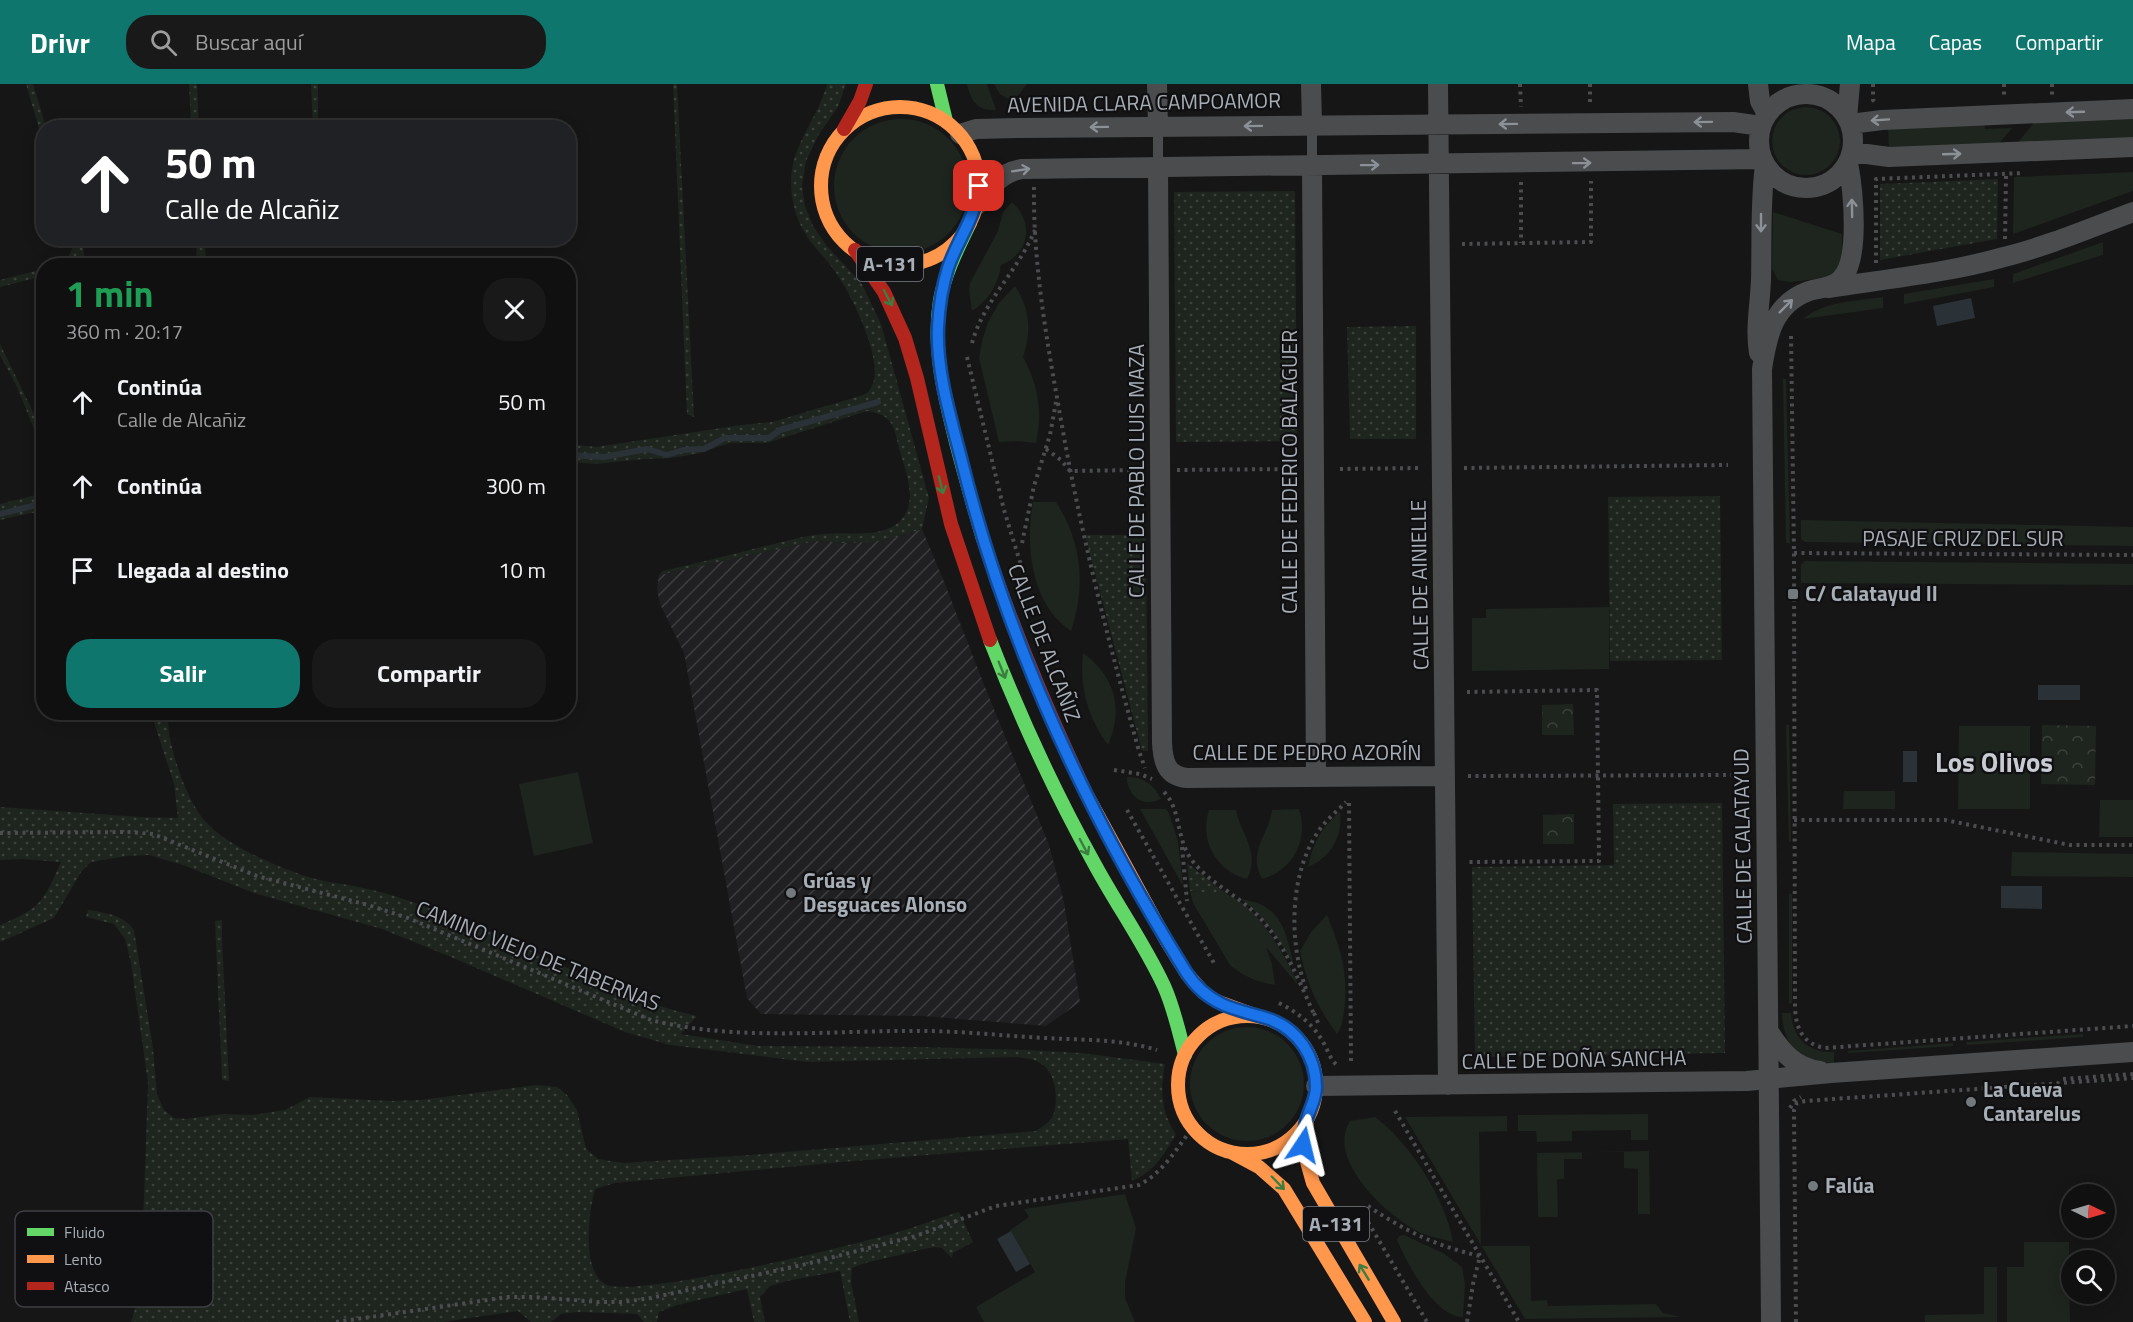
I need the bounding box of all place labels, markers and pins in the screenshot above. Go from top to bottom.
pin [953,160,1004,211]
place label: C/ Calatayud II [1805,577,1938,609]
marker: C/ Calatayud II [1786,587,1800,601]
place label: Grúas y Desguaces Alonso [803,864,967,920]
marker: Grúas y Desguaces Alonso [784,886,798,900]
place label: La Cueva Cantarelus [1983,1073,2081,1129]
marker: La Cueva Cantarelus [1964,1095,1978,1109]
place label: Falúa [1825,1169,1875,1201]
marker: Falúa [1806,1179,1820,1193]

